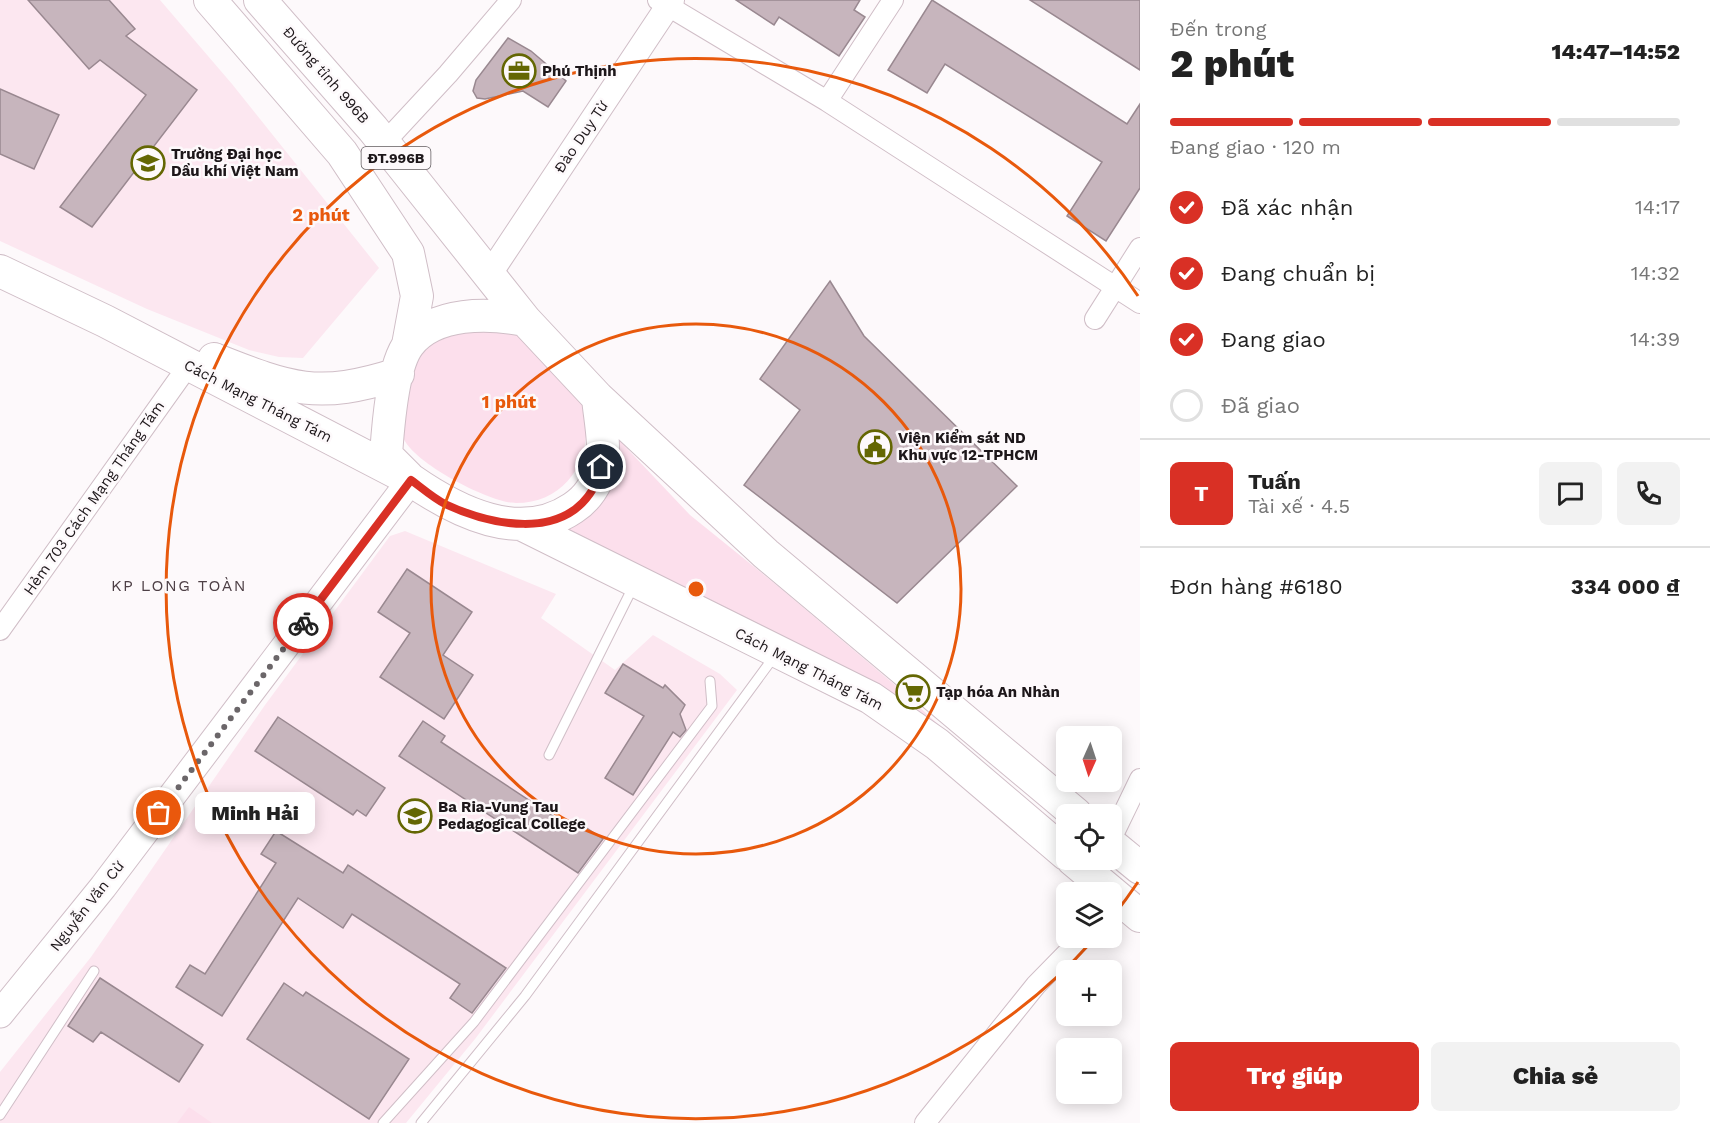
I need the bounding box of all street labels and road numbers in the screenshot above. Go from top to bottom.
street label: Đường tỉnh 996B [279,23,373,127]
street label: Đào Duy Từ [550,97,612,177]
road number: ĐT.996B [362,147,430,169]
street label: Cách Mạng Tháng Tám [181,356,335,446]
street label: Hẻm 703 Cách Mạng Tháng Tám [20,397,168,599]
street label: Cách Mạng Tháng Tám [732,624,886,714]
street label: Nguyễn Văn Cừ [45,856,128,955]

